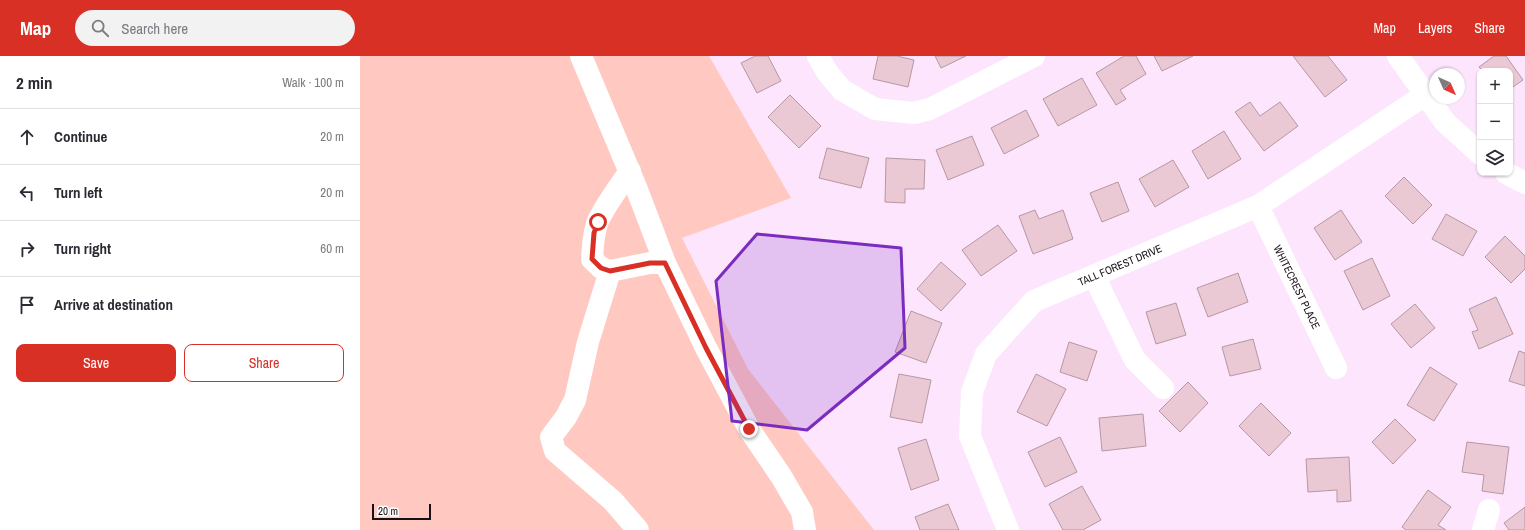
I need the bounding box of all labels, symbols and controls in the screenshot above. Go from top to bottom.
search box [75,10,355,46]
text: Map [20,15,51,41]
icon: search [89,17,111,39]
text: Search here [121,18,188,39]
text: Map [1374,19,1396,37]
text: Layers [1418,19,1452,37]
text: Share [1474,19,1505,37]
north arrow [1429,68,1465,104]
map controls [1477,68,1513,176]
button: + [1477,68,1513,104]
text: 2 min [16,71,52,94]
text: Walk · 100 m [282,74,344,91]
button: − [1477,104,1513,140]
icon: ahead [16,126,38,148]
text: Continue [54,126,107,147]
text: 20 m [320,128,344,145]
button: layers [1477,140,1513,176]
icon: left [16,182,38,204]
text: Turn left [54,182,102,203]
text: 20 m [320,184,344,201]
route start [589,213,607,231]
icon: right [16,238,38,260]
text: Turn right [54,238,111,259]
text: 60 m [320,240,344,257]
street label: TALL FOREST DRIVE [1076,241,1164,289]
street label: WHITECREST PLACE [1271,243,1323,331]
icon: arrive [16,294,38,316]
text: Arrive at destination [54,294,173,315]
button: Save [16,344,176,382]
button: Share [184,344,344,382]
route end [740,420,758,438]
scale bar [372,502,431,521]
text: 20 m [378,504,398,518]

